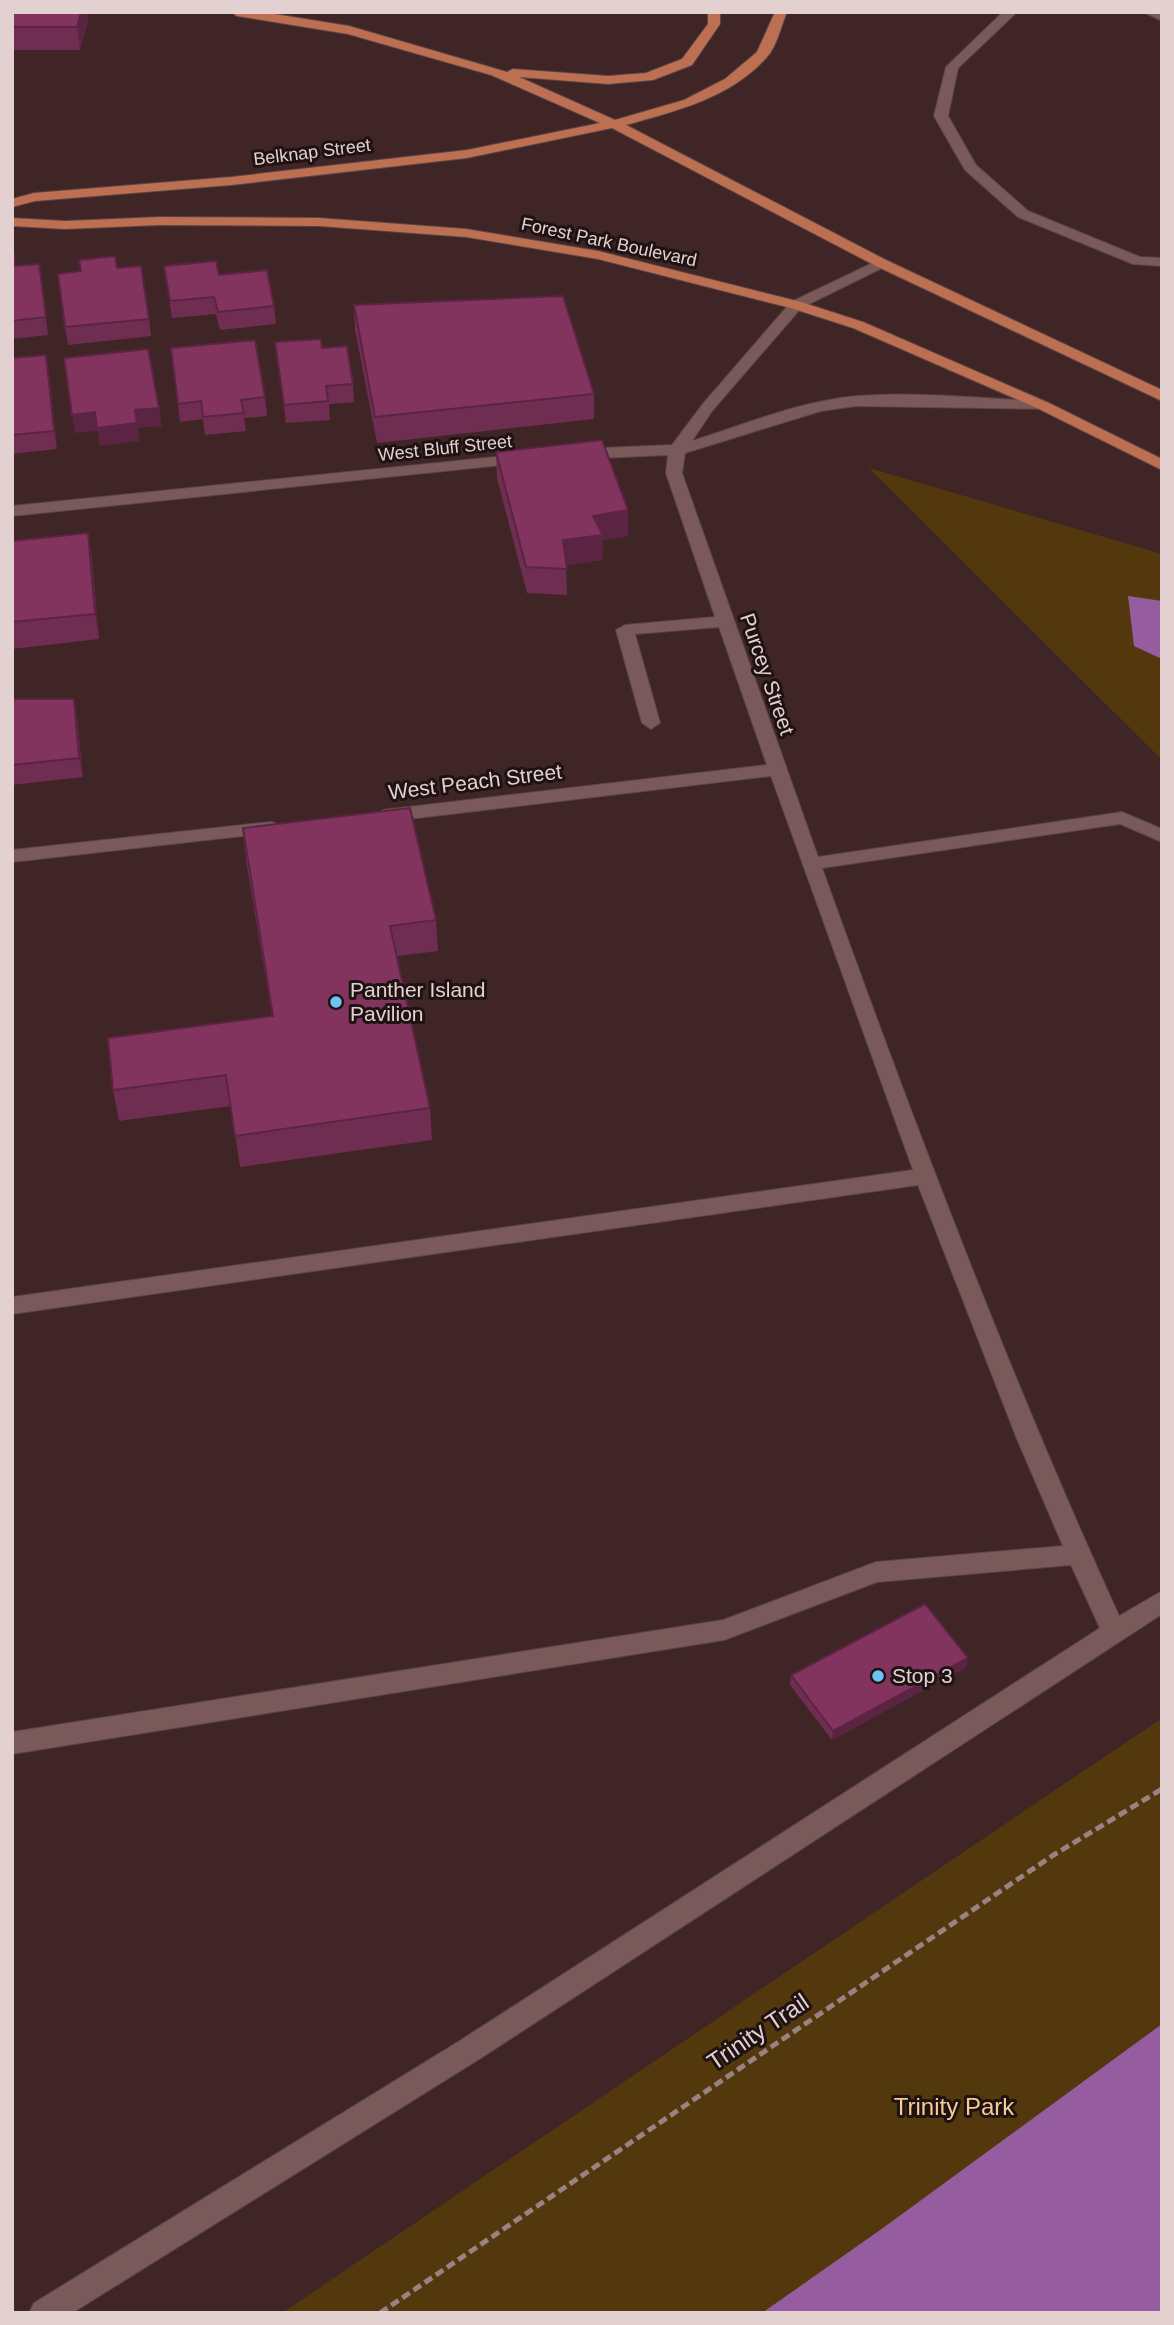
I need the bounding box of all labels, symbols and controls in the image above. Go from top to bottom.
street label: Belknap Street [252,135,372,169]
street label: Forest Park Boulevard [519,214,699,270]
street label: West Bluff Street [377,431,513,465]
street label: Purcey Street [736,610,799,738]
street label: West Peach Street [387,759,563,804]
place label: Panther Island Pavilion [350,978,485,1025]
marker: Panther Island Pavilion [328,994,344,1010]
place label: Stop 3 [892,1664,953,1687]
marker: Stop 3 [870,1668,886,1684]
street label: Trinity Trail [702,1988,814,2075]
park label: Trinity Park [894,2093,1015,2120]

